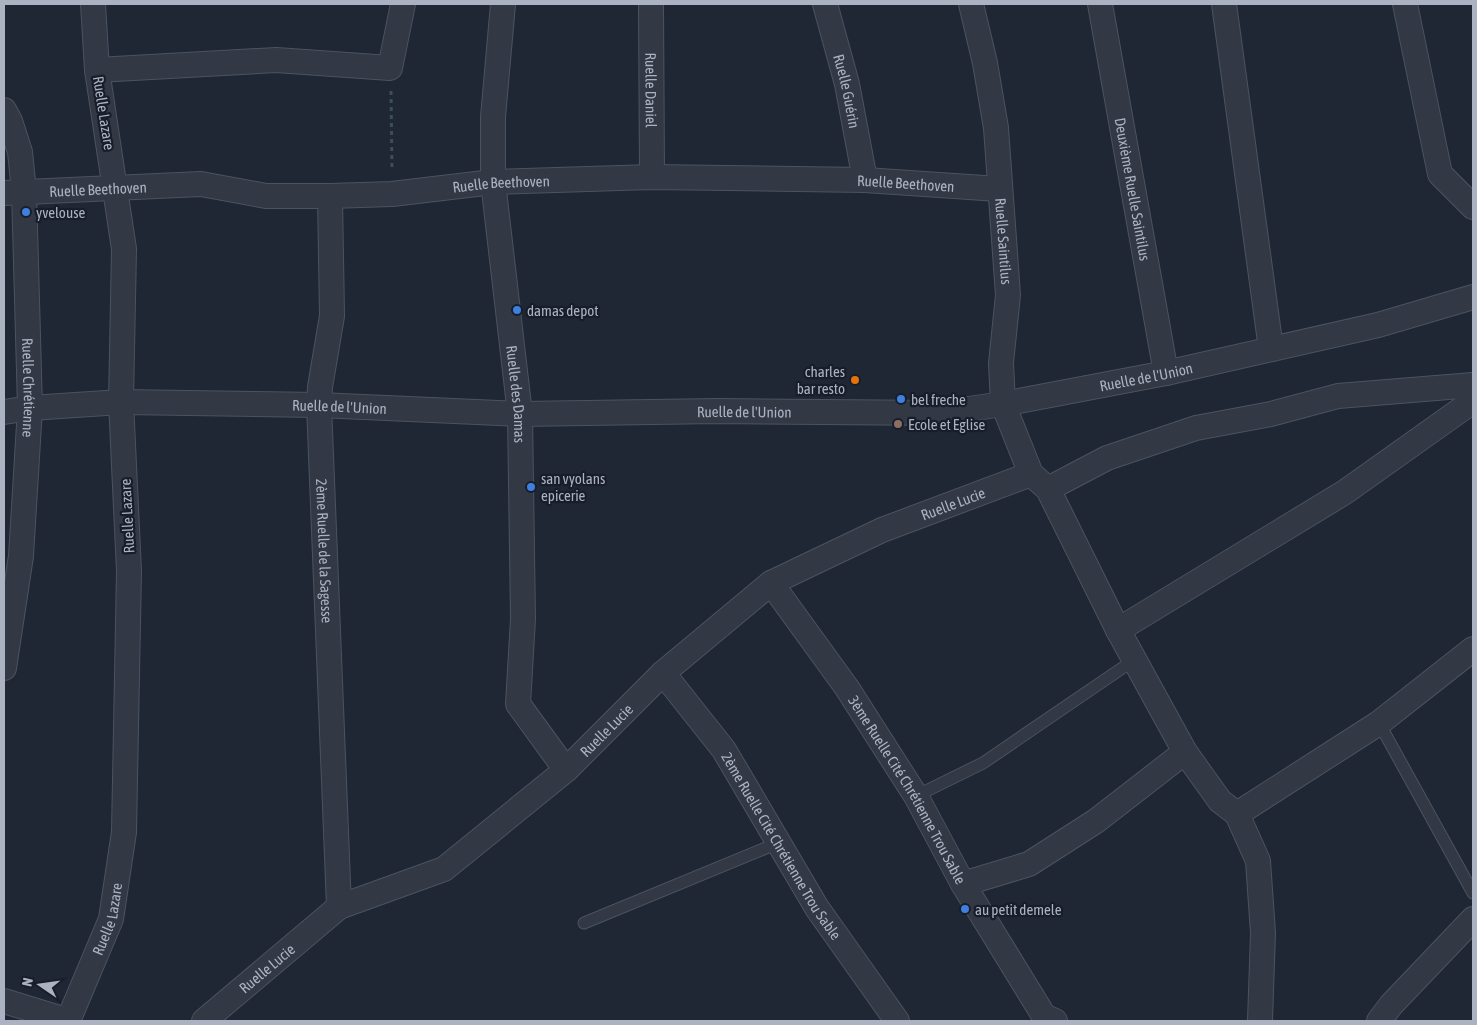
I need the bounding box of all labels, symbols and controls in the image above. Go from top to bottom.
street label: Ruelle Daniel [643,52,660,128]
street label: Ruelle Guérin [831,52,864,130]
street label: Ruelle Lazare [90,75,118,151]
street label: Deuxième Ruelle Saintilus [1112,116,1154,262]
street label: Ruelle Beethoven [857,171,955,194]
street label: Ruelle Beethoven [451,172,550,195]
street label: Ruelle Beethoven [49,178,147,199]
street label: Ruelle Saintilus [993,197,1016,285]
place label: yvelouse [36,204,85,221]
marker: yvelouse [20,206,32,218]
place label: damas depot [527,302,599,319]
marker: damas depot [511,304,523,316]
street label: Ruelle Chrétienne [20,338,39,438]
street label: Ruelle des Damas [504,344,529,443]
street label: Ruelle de l'Union [1098,359,1194,394]
place label: charles bar resto [797,363,845,397]
marker: charles bar resto [849,374,861,386]
place label: bel freche [911,391,966,408]
marker: bel freche [895,393,907,405]
street label: Ruelle de l'Union [292,396,387,417]
street label: Ruelle de l'Union [697,402,792,420]
place label: Ecole et Eglise [908,416,985,433]
marker: Ecole et Eglise [892,418,904,430]
place label: san vyolans epicerie [541,470,605,504]
street label: Ruelle Lazare [117,478,137,554]
street label: 2ème Ruelle de la Sagesse [313,478,336,624]
marker: san vyolans epicerie [525,481,537,493]
street label: Ruelle Lucie [918,484,988,523]
street label: 3ème Ruelle Cité Chrétienne Trou Sable [845,692,970,887]
street label: Ruelle Lucie [576,700,636,760]
street label: 2ème Ruelle Cité Chrétienne Trou Sable [719,749,845,943]
street label: Ruelle Lazare [88,881,125,957]
place label: au petit demele [975,901,1062,918]
marker: au petit demele [959,903,971,915]
street label: Ruelle Lucie [236,940,298,996]
north arrow [15,960,65,1010]
text: N [19,976,36,988]

